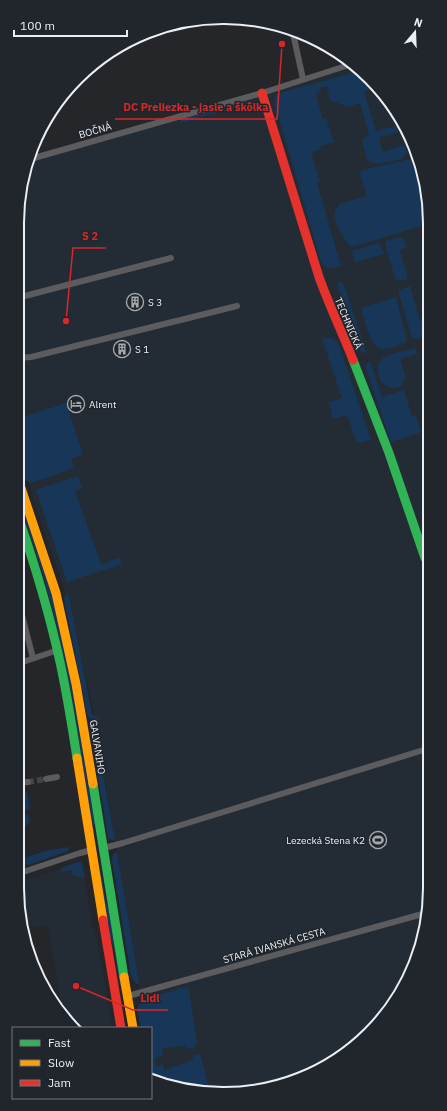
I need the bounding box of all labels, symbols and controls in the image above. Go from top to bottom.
scale bar [14,12,127,38]
north arrow [395,12,435,52]
text: N [412,15,424,30]
text: 100 m [20,18,55,33]
callout: DC Preliezka - jasle a škôlka [115,96,277,119]
text: DC Preliezka - jasle a škôlka [123,100,269,114]
street label: BOČNÁ [77,119,113,141]
callout: S 2 [73,225,106,248]
text: S 2 [82,229,98,243]
building icon: S 3 [125,292,145,312]
street label: TECHNICKÁ [332,295,365,352]
place label: S 3 [148,296,162,309]
building icon: S 1 [112,339,132,359]
place label: S 1 [135,343,149,356]
hotel icon: Alrent [66,394,86,414]
place label: Alrent [89,398,117,411]
street label: GALVANIHO [87,719,108,775]
sports icon: Lezecká Stena K2 [368,830,388,850]
place label: Lezecká Stena K2 [286,834,365,847]
street label: STARÁ IVANSKÁ CESTA [222,925,327,966]
callout: Lidl [133,987,168,1010]
text: Lidl [141,991,160,1005]
legend [12,1027,152,1099]
text: Fast [48,1035,71,1050]
text: Slow [48,1055,74,1070]
text: Jam [48,1075,71,1090]

